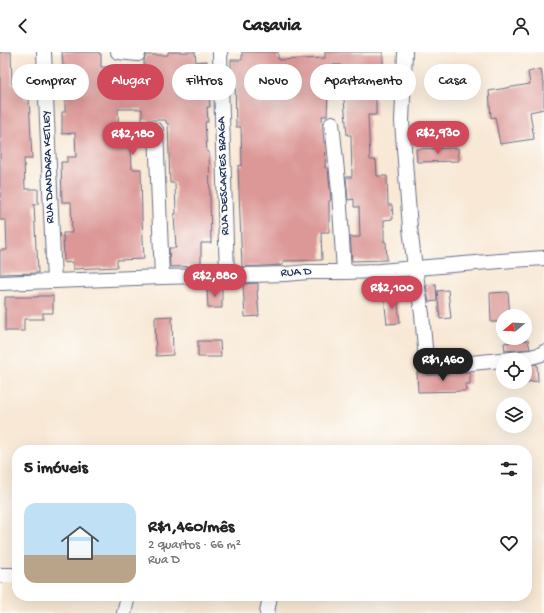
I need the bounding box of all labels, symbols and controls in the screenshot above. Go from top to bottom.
icon: back [12,15,34,37]
icon: person [510,15,532,37]
text: Casavia [243,16,301,37]
chip: Comprar [12,64,89,100]
chip: Alugar [97,64,164,100]
chip: Filtros [172,64,236,100]
chip: Novo [244,64,302,100]
chip: Apartamento [310,64,416,100]
chip: Casa [424,64,481,100]
street label: RUA DANDARA KETLEY [40,110,58,224]
street label: RUA DESCARTES BRAGA [215,116,233,235]
pin: R$2,930 [401,121,475,155]
pin: R$2,180 [96,122,170,156]
text: R$2,930 [416,126,460,141]
text: R$2,180 [112,127,154,142]
pin: R$2,880 [178,264,252,298]
street label: RUA D [280,265,312,281]
text: R$2,880 [193,269,237,284]
pin: R$2,100 [355,276,429,310]
text: R$2,100 [370,281,414,296]
north arrow [496,309,532,345]
map controls [496,309,532,433]
pin: R$1,460 [406,348,480,382]
text: R$1,460 [422,353,464,368]
button: locate [496,353,532,389]
button: layers [496,397,532,433]
icon: filters [498,458,520,480]
text: 5 imóveis [24,459,88,479]
text: R$1,460/mês [148,518,234,538]
icon: home [56,519,104,567]
icon: heart [498,532,520,554]
text: 2 quartos · 66 m² [148,538,241,553]
text: Rua D [148,553,180,568]

